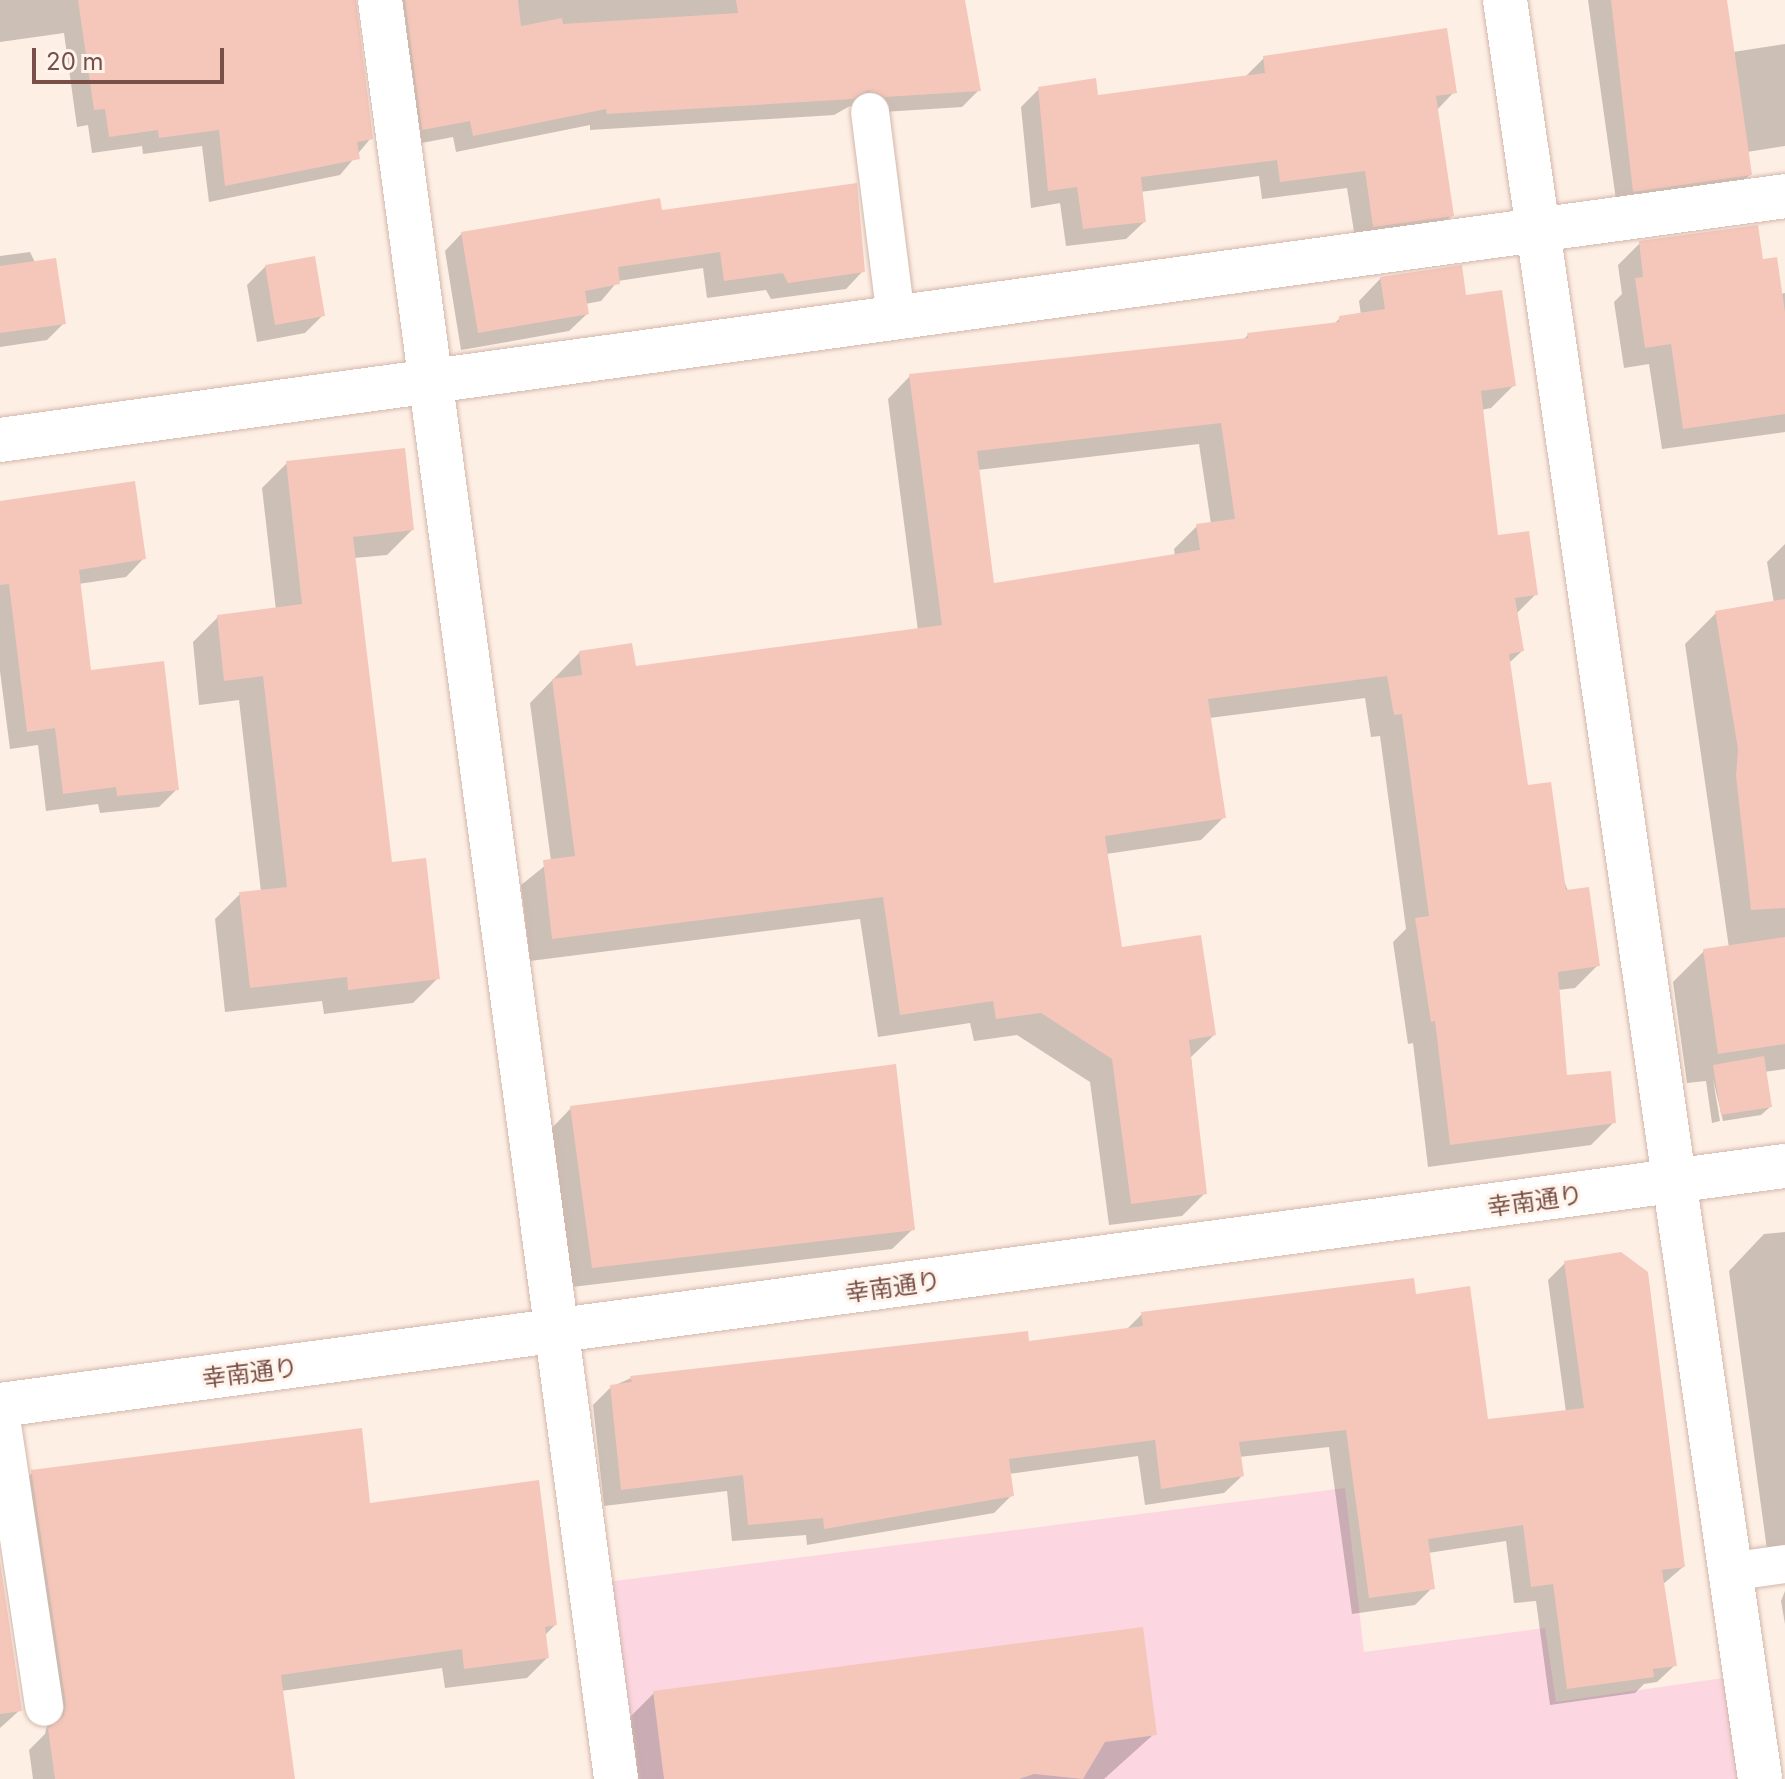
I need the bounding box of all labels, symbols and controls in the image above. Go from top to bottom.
scale bar [36,32,228,82]
text: 20 m [46,47,104,76]
street label: 幸南通り [1485,1180,1585,1222]
street label: 幸南通り [843,1266,943,1308]
street label: 幸南通り [201,1353,299,1393]

